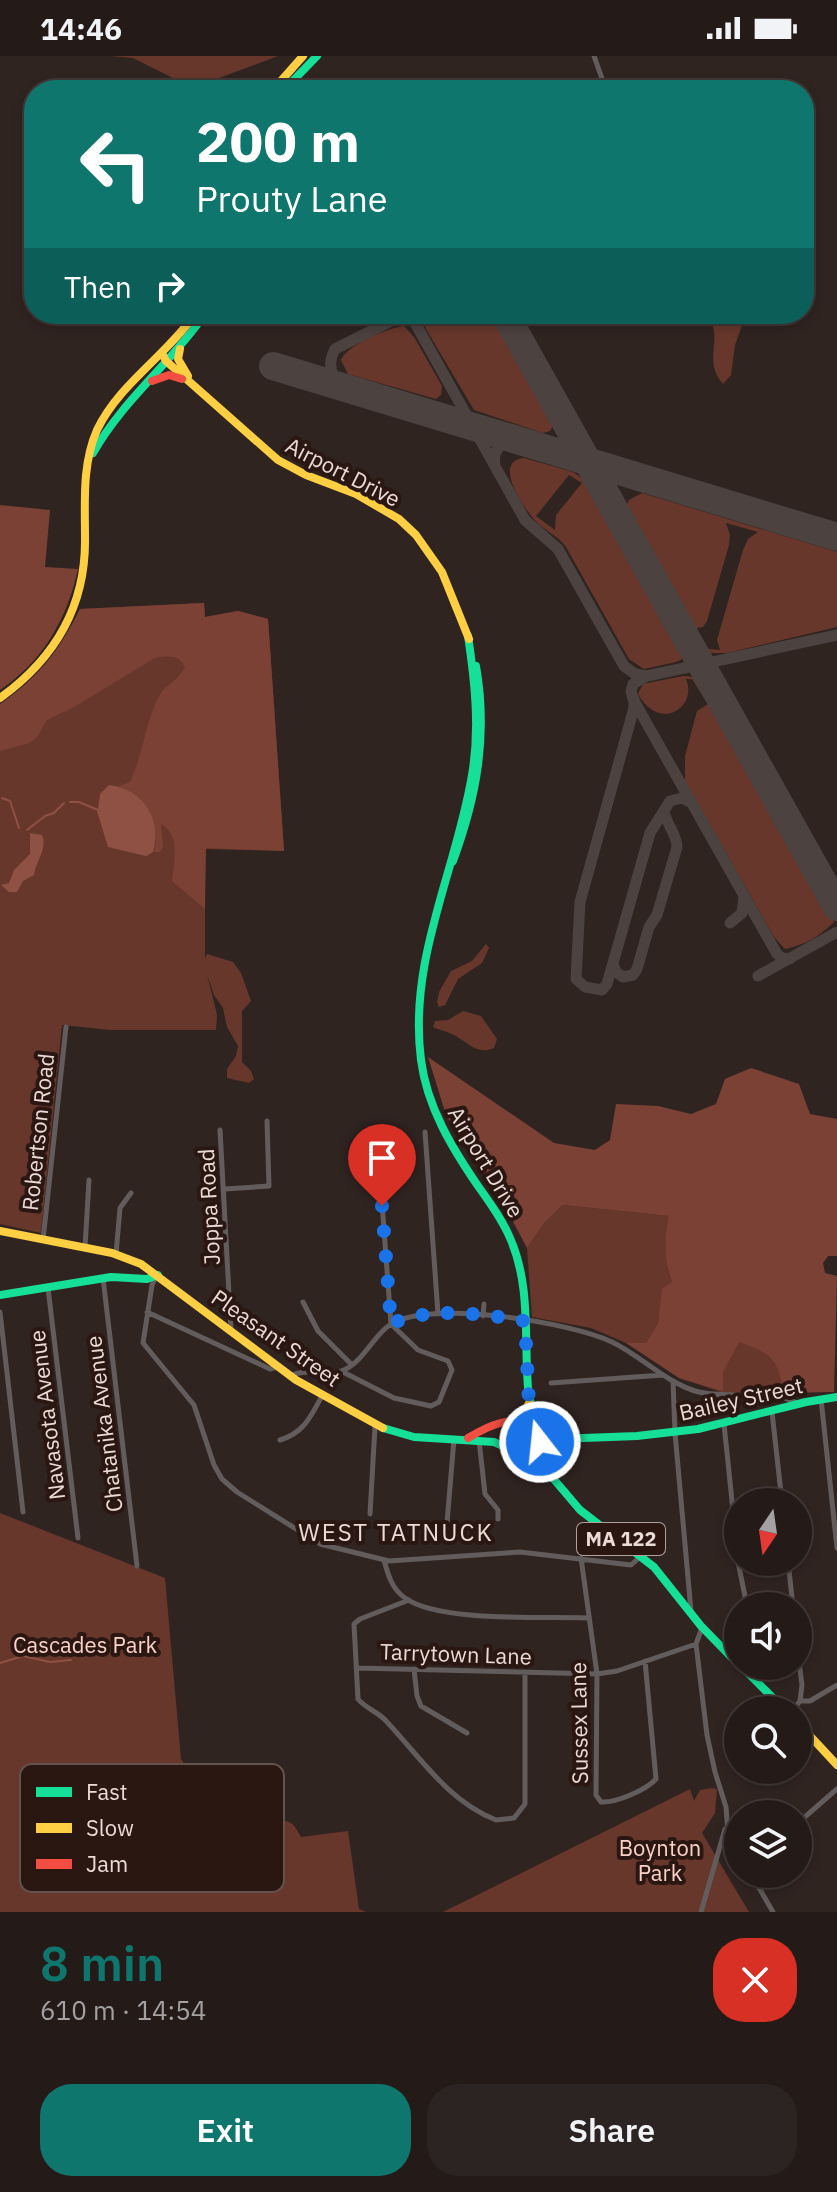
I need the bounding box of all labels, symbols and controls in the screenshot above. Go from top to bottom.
text: 14:46 [40,9,122,48]
text: 200 m [196,105,360,177]
icon: left [64,112,168,216]
text: Prouty Lane [196,175,388,222]
icon: right [148,264,192,308]
text: Then [64,267,132,306]
street label: Airport Drive [281,430,405,513]
street label: Robertson Road [15,1052,60,1212]
street label: Airport Drive [442,1101,531,1223]
pin [348,1124,416,1206]
icon: arrive [360,1136,404,1180]
street label: Joppa Road [191,1148,226,1266]
street label: Pleasant Street [206,1282,347,1393]
street label: Navasota Avenue [22,1329,71,1502]
street label: Chatanika Avenue [78,1334,129,1514]
street label: Bailey Street [676,1370,806,1427]
position arrow [498,1400,582,1484]
north arrow [724,1488,812,1576]
map controls [724,1488,812,1888]
district label: WEST TATNUCK [298,1516,494,1548]
road number: MA 122 [577,1523,665,1555]
button: sound [724,1592,812,1680]
park label: Cascades Park [13,1630,158,1659]
street label: Tarrytown Lane [380,1636,532,1671]
street label: Sussex Lane [563,1662,594,1784]
button: search [724,1696,812,1784]
legend [20,1764,284,1892]
text: Fast [86,1777,127,1806]
button: layers [724,1800,812,1888]
text: Slow [86,1813,134,1842]
park label: Boynton Park [619,1833,701,1887]
text: Jam [86,1849,128,1878]
text: 8 min [40,1932,164,1994]
button: close [713,1938,797,2022]
text: 610 m · 14:54 [40,1993,206,2027]
button: Exit [40,2084,411,2176]
button: Share [427,2084,797,2176]

